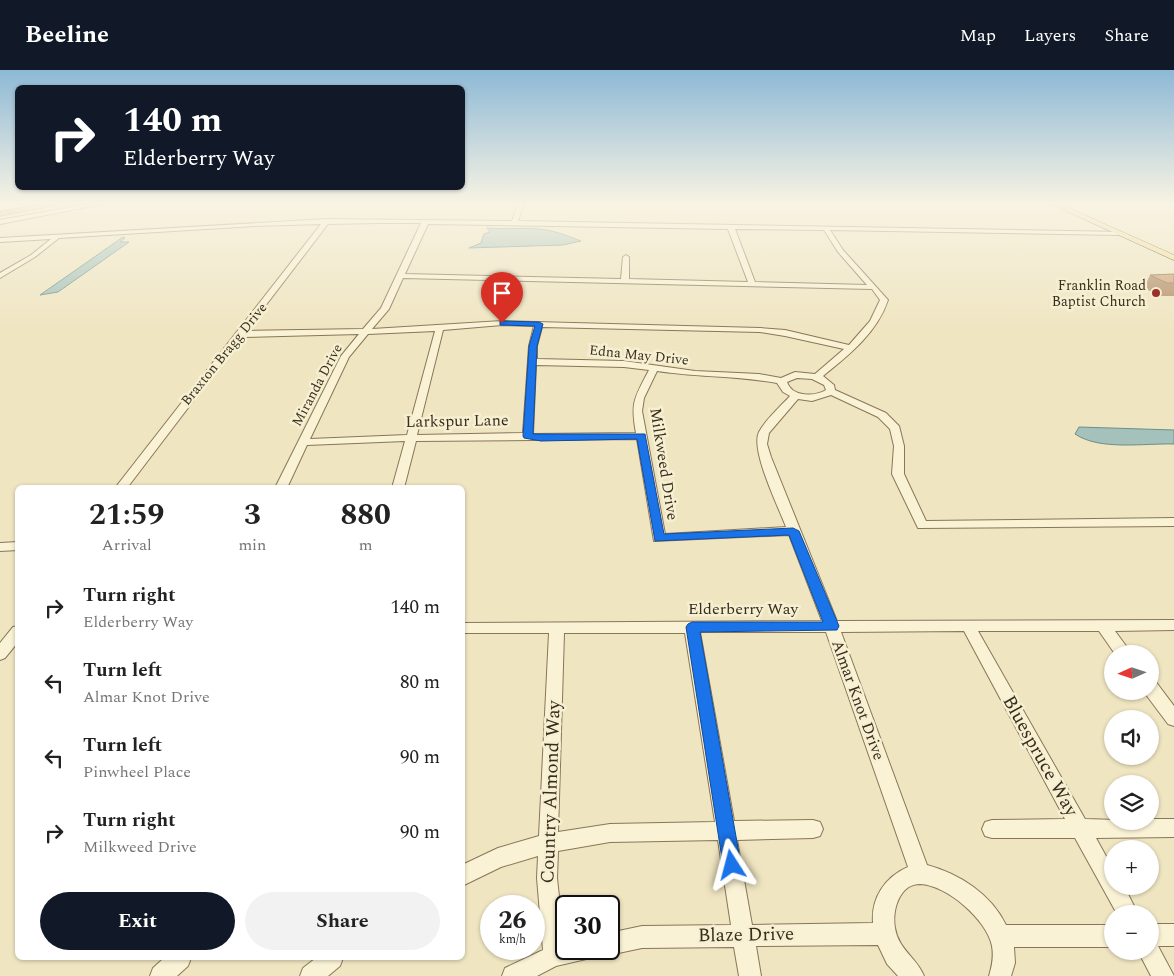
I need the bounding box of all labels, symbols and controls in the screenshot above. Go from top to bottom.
text: Beeline [25,17,109,53]
text: Map [960,22,996,49]
text: Layers [1024,22,1076,49]
text: Share [1104,22,1149,49]
text: 140 m [123,94,222,147]
icon: right [40,105,105,170]
text: Elderberry Way [123,142,274,175]
pin [481,272,523,323]
place label: Franklin Road Baptist Church [1052,275,1146,312]
icon: arrive [488,279,516,307]
marker: Franklin Road Baptist Church [1150,287,1162,299]
street label: Braxton Bragg Drive [176,298,272,410]
street label: Edna May Drive [588,339,690,371]
street label: Miranda Drive [286,340,348,430]
street label: Milkweed Drive [643,406,685,522]
street label: Larkspur Lane [405,408,509,434]
text: 21:59 [89,492,164,538]
text: 3 [244,492,261,538]
text: 880 [340,492,391,538]
text: Arrival [102,533,152,557]
text: min [238,533,266,557]
text: m [359,533,373,557]
text: Turn right [83,581,176,610]
text: 140 m [390,593,440,622]
icon: right [40,594,68,622]
street label: Elderberry Way [688,597,799,621]
text: Elderberry Way [83,610,193,634]
street label: Almar Knot Drive [825,636,891,764]
north arrow [1104,645,1159,700]
map controls [1104,645,1159,960]
text: Turn left [83,656,162,685]
text: 80 m [400,668,440,697]
icon: left [40,669,68,697]
text: Almar Knot Drive [83,685,210,709]
street label: Bluespruce Way [995,690,1086,823]
street label: Country Almond Way [533,699,569,884]
button: sound [1104,710,1159,765]
text: Turn left [83,731,162,760]
text: 90 m [400,743,440,772]
icon: left [40,744,68,772]
text: Pinwheel Place [83,760,191,784]
button: layers [1104,775,1159,830]
text: Turn right [83,806,176,835]
text: 90 m [400,818,440,847]
icon: right [40,819,68,847]
text: Milkweed Drive [83,835,197,859]
position arrow [705,838,757,890]
button: + [1104,840,1159,895]
button: Exit [40,892,235,950]
button: Share [245,892,440,950]
speed limit sign: 30 [555,895,620,960]
text: 26 [498,902,527,940]
button: − [1104,905,1159,960]
street label: Blaze Drive [698,920,794,950]
text: km/h [499,930,526,949]

